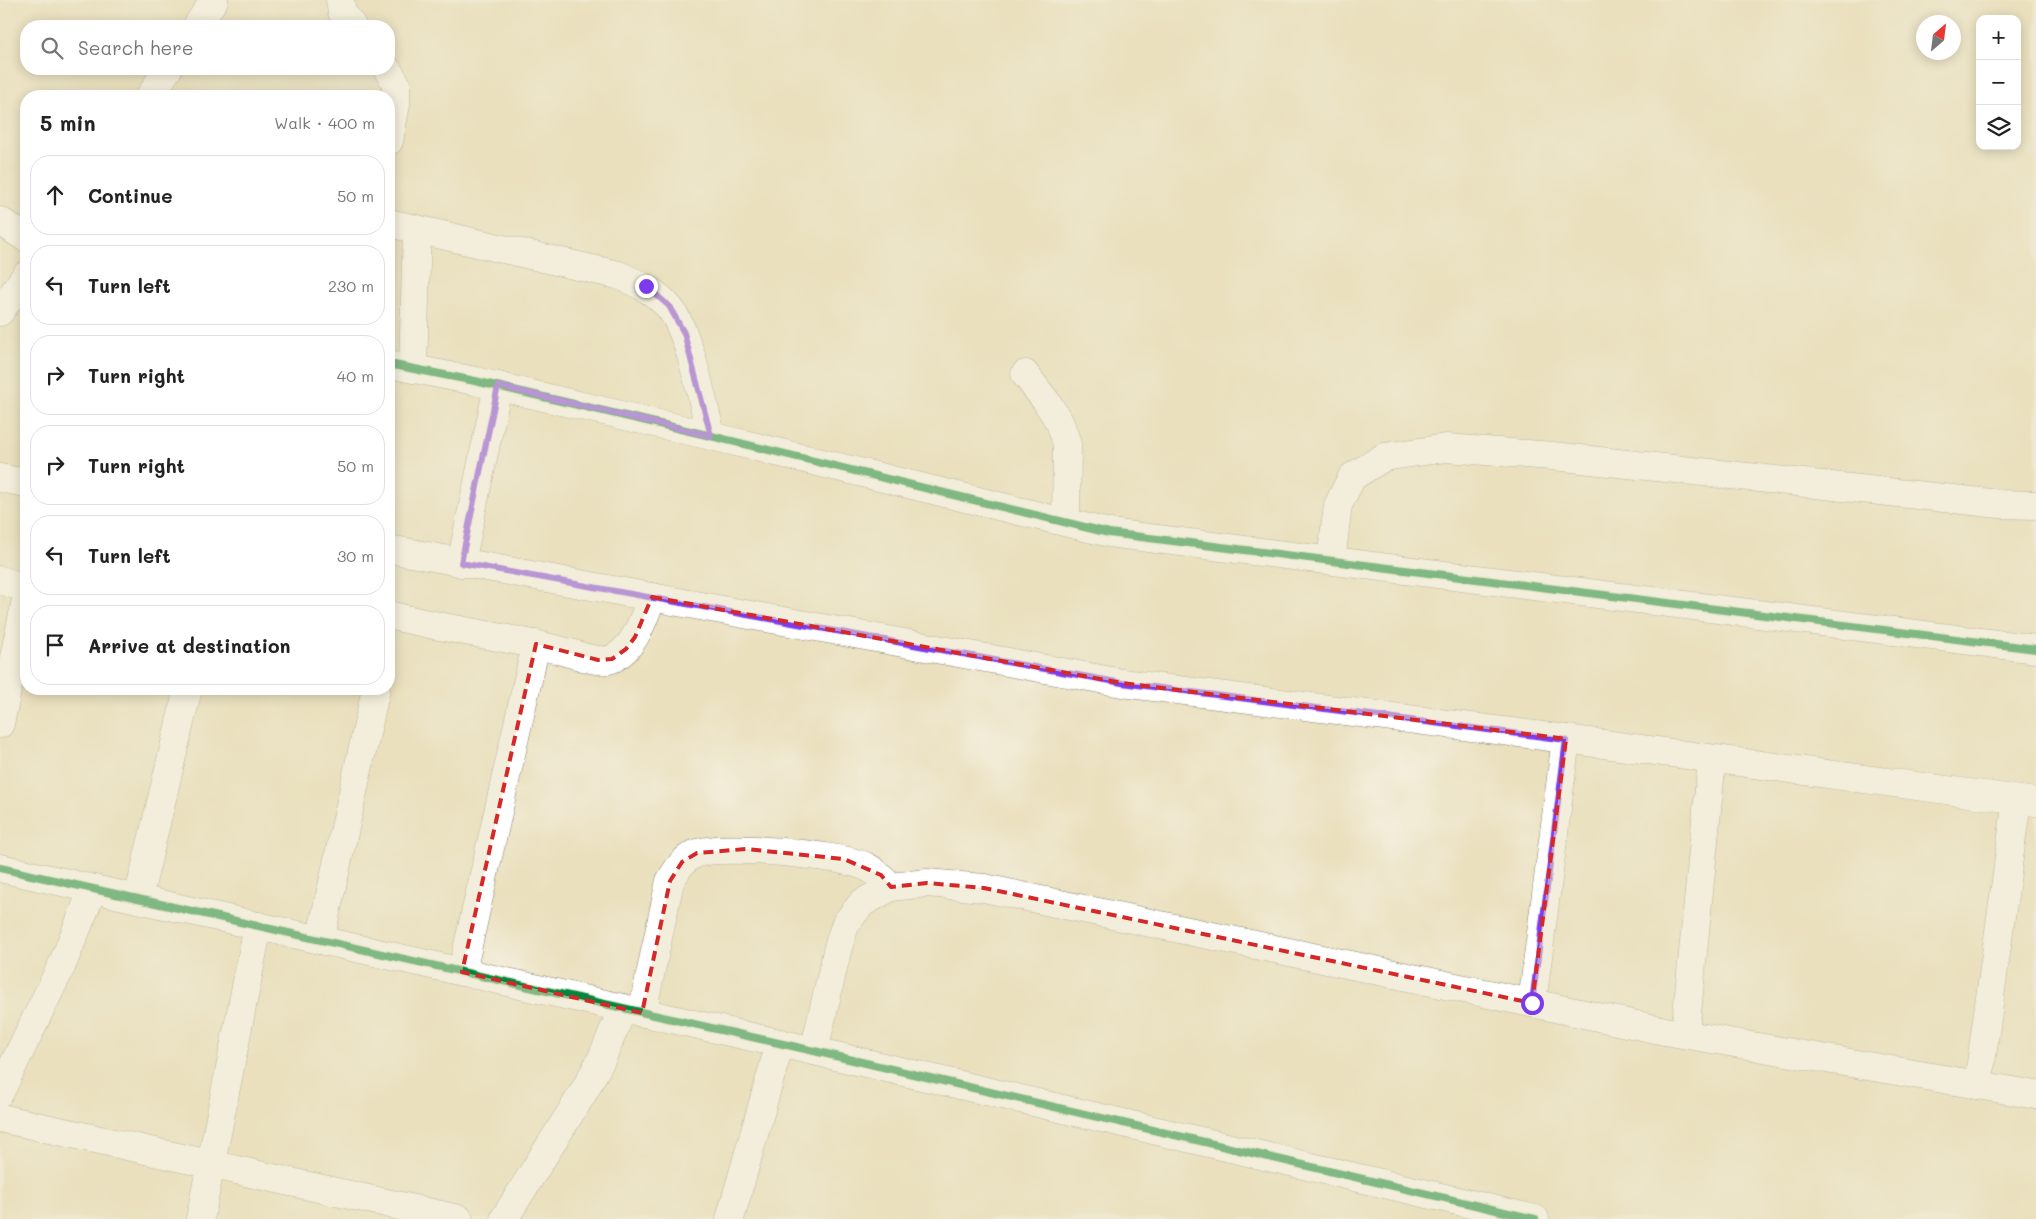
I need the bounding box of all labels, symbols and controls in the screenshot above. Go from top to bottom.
north arrow [1916,15,1961,60]
map controls [1976,15,2021,150]
button: + [1976,15,2021,60]
search box [20,20,395,75]
icon: search [38,34,66,62]
text: Search here [78,35,194,60]
button: − [1976,60,2021,105]
button: layers [1976,105,2021,150]
text: 5 min [40,109,96,136]
text: Walk · 400 m [274,112,375,133]
icon: ahead [41,181,69,209]
text: Continue [88,183,173,208]
text: 50 m [337,185,374,206]
icon: left [41,271,69,299]
text: Turn left [88,273,171,298]
text: 230 m [328,275,374,296]
route end [635,275,658,298]
icon: right [41,361,69,389]
text: Turn right [88,363,185,388]
text: 40 m [337,365,374,386]
icon: right [41,451,69,479]
text: Turn right [88,453,185,478]
text: 50 m [337,455,374,476]
icon: left [41,541,69,569]
text: Turn left [88,543,171,568]
text: 30 m [337,545,374,566]
icon: arrive [41,631,69,659]
text: Arrive at destination [88,633,291,658]
route start [1521,992,1544,1015]

